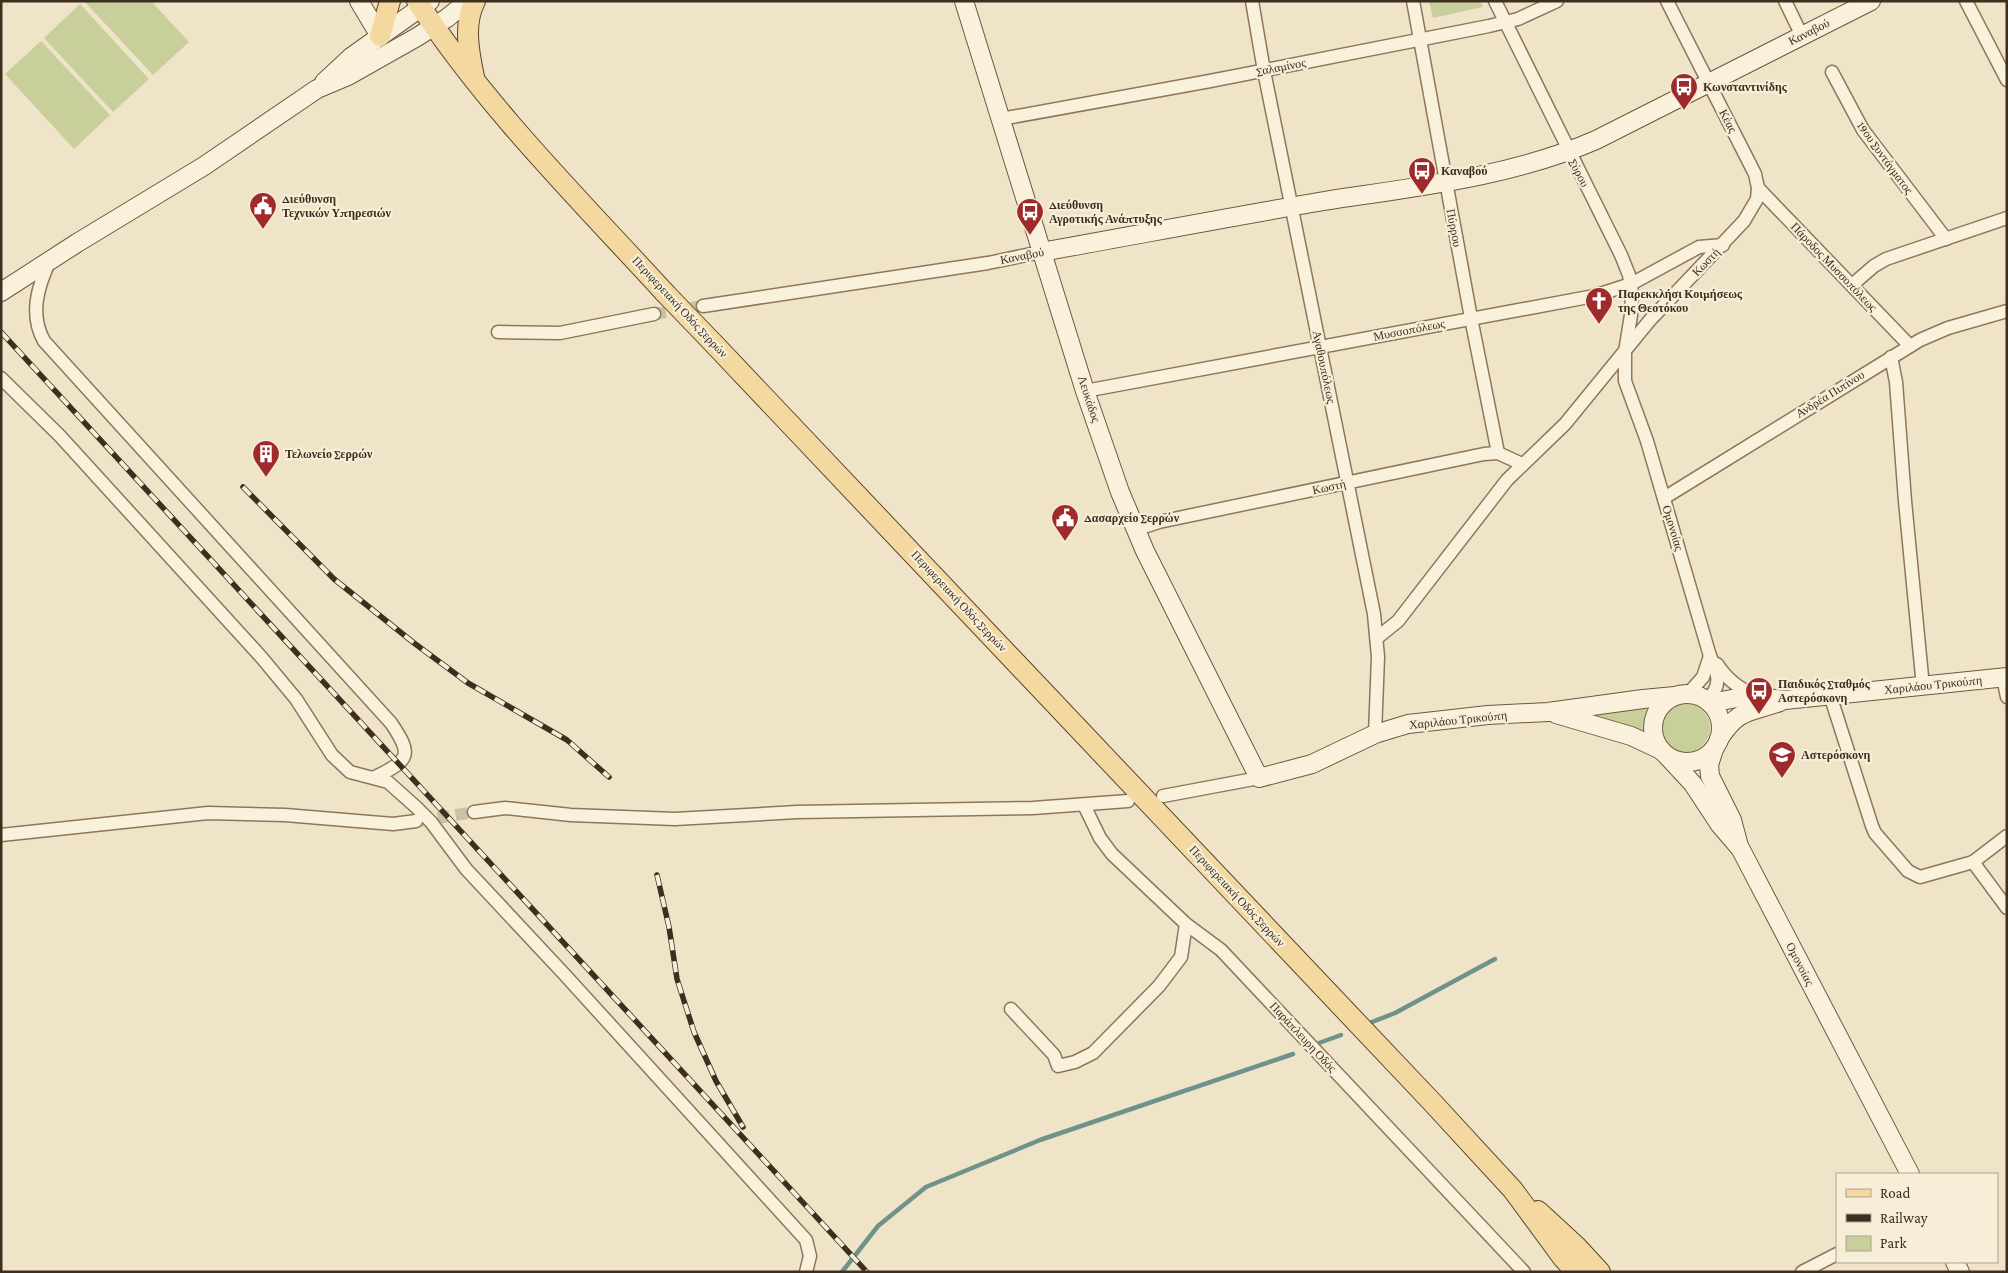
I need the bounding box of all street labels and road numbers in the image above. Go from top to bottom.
street label: Καναβού [1786,16,1832,48]
street label: Σαλαμίνος [1255,55,1307,79]
street label: Κέας [1716,107,1740,135]
street label: 19ου Συντάγματος [1854,119,1916,197]
street label: Σύρου [1566,157,1592,189]
street label: Πύρρου [1443,208,1465,248]
street label: Πάροδος Μυσσοπόλεως [1788,220,1880,315]
street label: Καναβού [999,245,1045,267]
street label: Κωστή [1689,245,1723,279]
street label: Περιφερειακή Οδός Σερρών [629,253,731,361]
street label: Μυσσοπόλεως [1372,316,1446,344]
street label: Αγαθουπόλεως [1309,329,1339,405]
street label: Ανδρέα Πιπίνου [1793,367,1867,421]
street label: Λευκάδος [1075,374,1103,424]
street label: Κωστή [1311,477,1347,497]
street label: Ομονοίας [1659,504,1687,553]
street label: Περιφερειακή Οδός Σερρών [908,547,1010,655]
street label: Χαριλάου Τρικούπη [1883,673,1983,697]
street label: Χαριλάου Τρικούπη [1408,708,1508,732]
street label: Περιφερειακή Οδός Σερρών [1186,842,1288,950]
street label: Ομονοίας [1783,940,1817,988]
street label: Παράπλευρη Οδός [1267,999,1339,1075]

